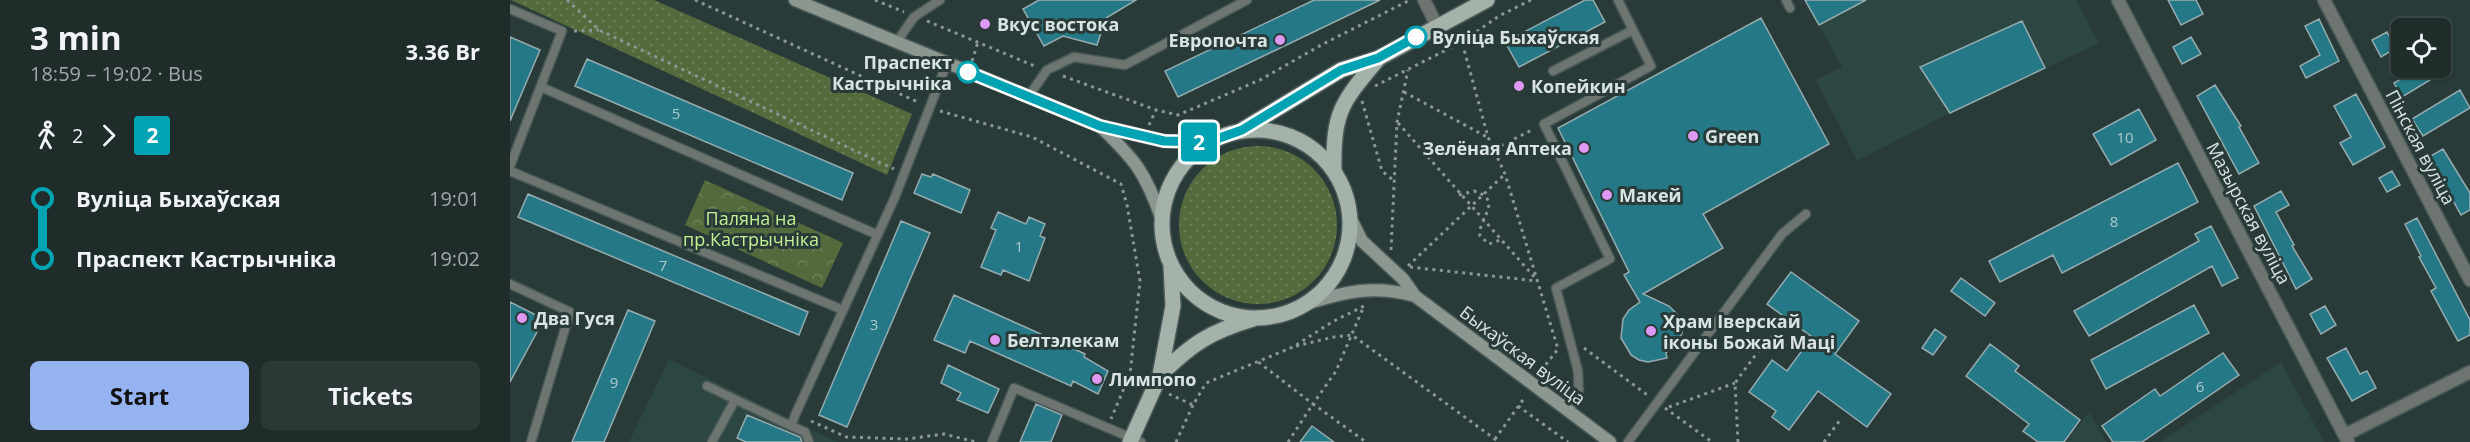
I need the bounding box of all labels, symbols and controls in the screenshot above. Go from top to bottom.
place label: Вкус востока [997,12,1119,36]
text: 3 min [30,15,122,60]
marker: Вкус востока [978,17,992,31]
map controls [2391,18,2451,78]
button: locate [2391,18,2451,78]
place label: Вуліца Быхаўская [1432,25,1600,49]
marker: Вуліца Быхаўская [1405,26,1427,48]
place label: Европочта [1169,28,1268,52]
marker: Европочта [1273,33,1287,47]
text: 3.36 Br [406,36,480,66]
place label: Праспект Кастрычніка [832,50,952,95]
text: 18:59 – 19:02 · Bus [30,60,203,87]
marker: Праспект Кастрычніка [957,61,979,83]
place label: Копейкин [1531,74,1626,98]
marker: Копейкин [1512,79,1526,93]
street label: Пінская вуліца [2381,85,2461,209]
house number: 5 [672,103,680,123]
icon: walk [30,119,63,152]
icon: forward [92,119,125,152]
text: 2 [146,121,158,149]
text: 2 [72,122,83,149]
line badge: 2 [1180,122,1218,162]
place label: Green [1705,124,1759,148]
house number: 10 [2116,127,2134,147]
text: 2 [1193,128,1205,156]
marker: Green [1686,129,1700,143]
place label: Зелёная Аптека [1423,136,1572,160]
street label: Мазырская вуліца [2201,138,2297,288]
marker: Зелёная Аптека [1577,141,1591,155]
text: Вуліца Быхаўская [76,183,281,213]
place label: Макей [1619,183,1682,207]
text: 19:01 [429,185,480,212]
marker: Макей [1600,188,1614,202]
park label: Паляна на пр.Кастрычніка [683,206,819,251]
house number: 8 [2110,211,2118,231]
house number: 1 [1015,236,1023,256]
text: Праспект Кастрычніка [76,243,337,273]
text: 19:02 [429,245,480,272]
house number: 7 [659,255,667,275]
street label: Быхаўская вуліца [1455,300,1591,410]
place label: Два Гуся [534,306,615,330]
place label: Храм Іверскай іконы Божай Маці [1663,309,1835,354]
marker: Два Гуся [515,311,529,325]
house number: 3 [870,314,878,334]
marker: Храм Іверскай іконы Божай Маці [1644,324,1658,338]
place label: Белтэлекам [1007,328,1119,352]
marker: Белтэлекам [988,333,1002,347]
button: Start [30,361,249,430]
button: Tickets [261,361,480,430]
place label: Лимпопо [1109,367,1196,391]
house number: 9 [610,372,618,392]
marker: Лимпопо [1090,372,1104,386]
house number: 6 [2196,376,2204,396]

